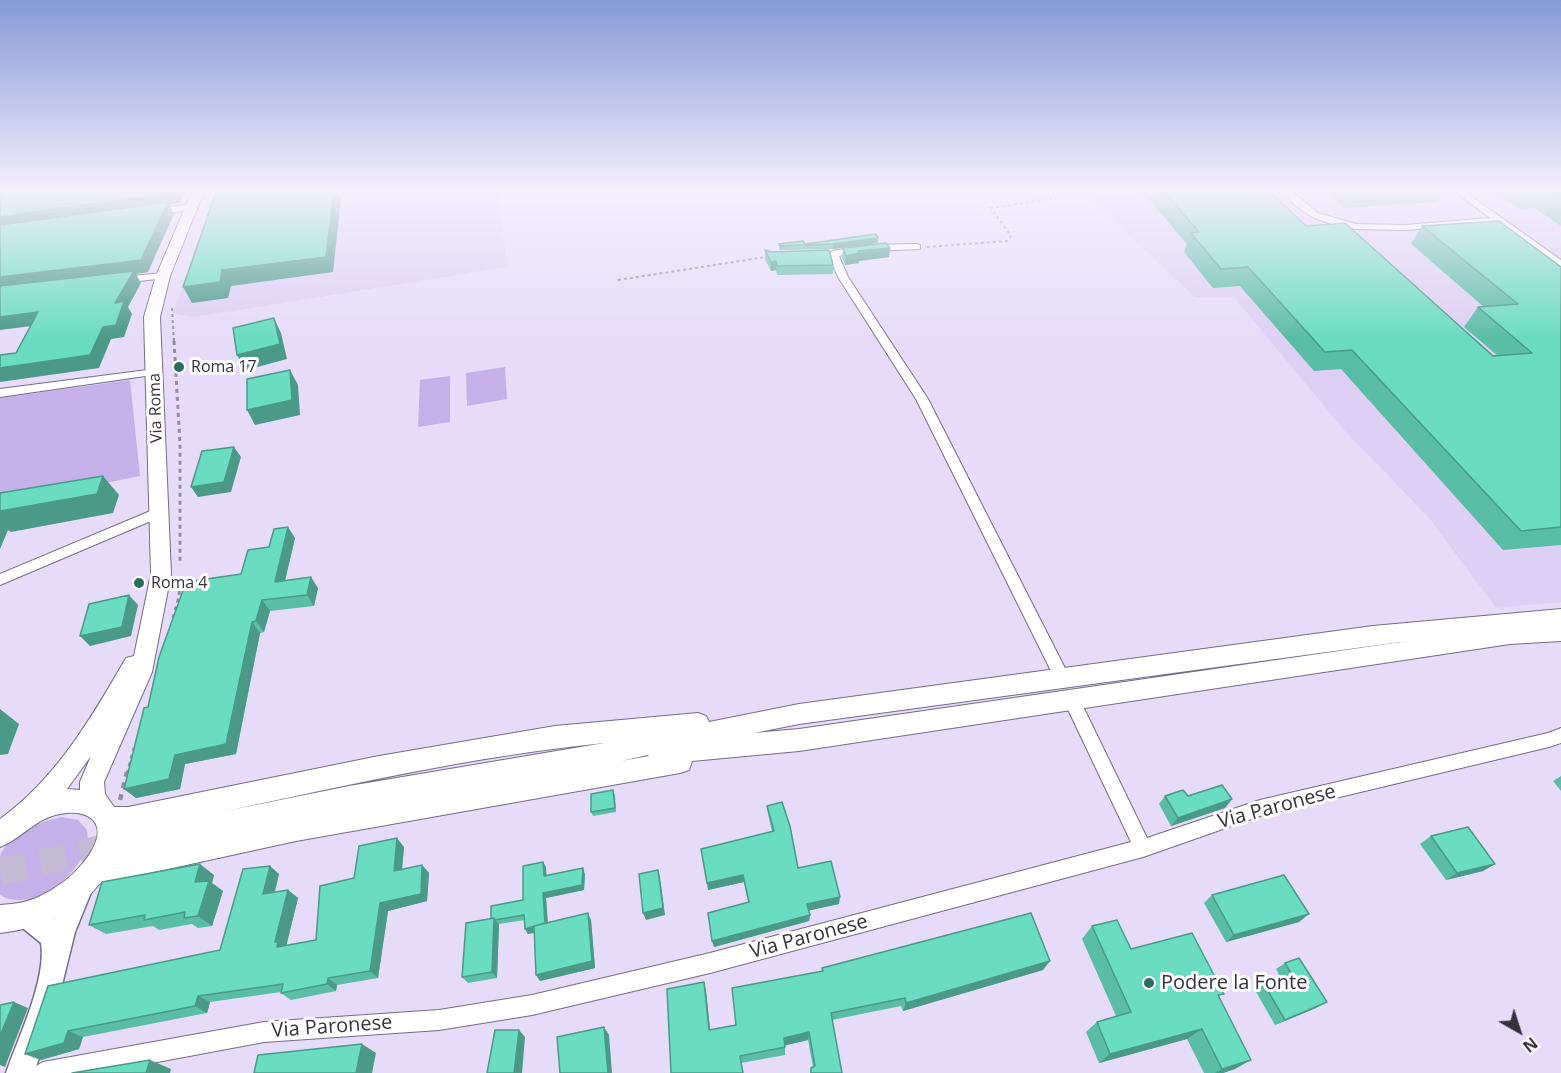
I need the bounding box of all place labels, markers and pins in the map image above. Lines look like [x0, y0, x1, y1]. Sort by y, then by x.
place label: Roma 17 [191, 357, 257, 377]
marker: Roma 17 [172, 360, 186, 374]
place label: Roma 4 [151, 573, 208, 593]
marker: Roma 4 [132, 576, 146, 590]
place label: Podere la Fonte [1161, 971, 1307, 995]
marker: Podere la Fonte [1142, 976, 1156, 990]

